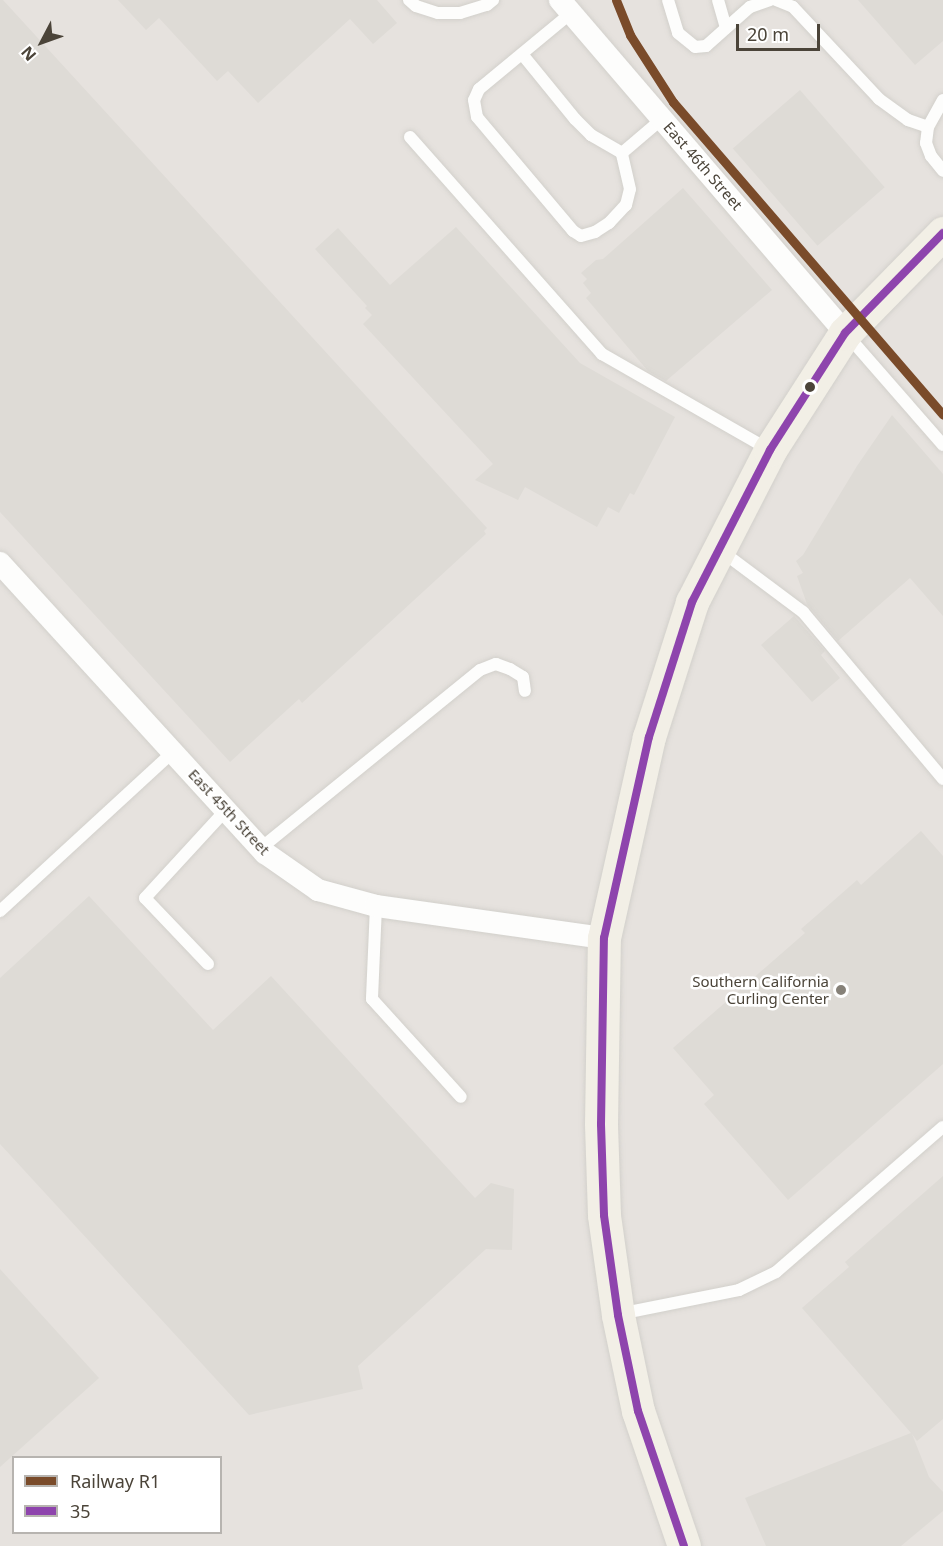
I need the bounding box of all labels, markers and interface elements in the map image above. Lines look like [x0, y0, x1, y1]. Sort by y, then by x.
north arrow [12, 12, 72, 72]
scale bar [739, 12, 823, 50]
text: 20 m [747, 22, 789, 46]
text: N [16, 42, 41, 66]
street label: East 46th Street [660, 118, 746, 214]
unlabelled marker [804, 381, 816, 393]
street label: East 45th Street [185, 765, 273, 859]
place label: Southern California Curling Center [692, 972, 829, 1007]
marker: Southern California Curling Center [834, 983, 848, 997]
legend [12, 1456, 222, 1534]
text: Railway R1 [70, 1469, 160, 1493]
text: 35 [70, 1499, 91, 1523]

